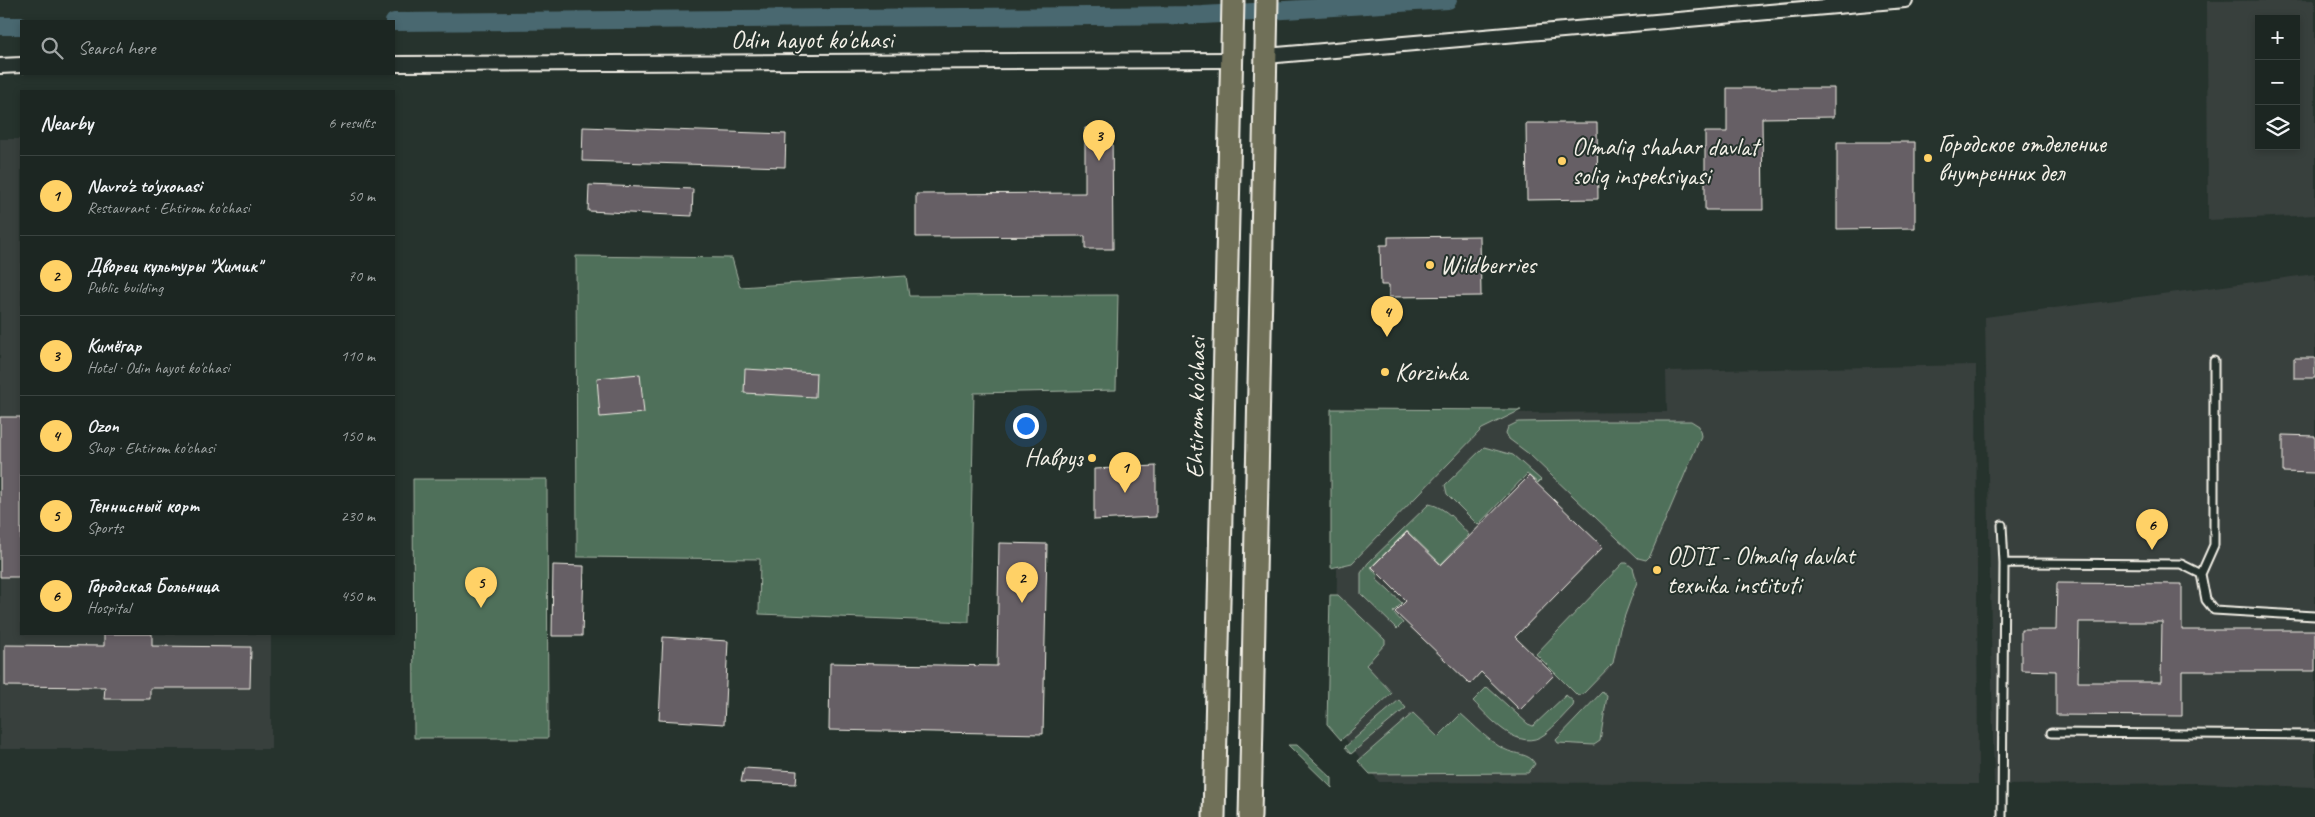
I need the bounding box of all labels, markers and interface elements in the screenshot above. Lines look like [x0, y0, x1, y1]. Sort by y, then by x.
map controls [2255, 15, 2300, 150]
button: + [2255, 15, 2300, 60]
search box [20, 20, 395, 75]
street label: Odin hayot ko'chasi [731, 24, 897, 56]
icon: search [38, 34, 66, 62]
text: Search here [78, 36, 155, 60]
button: − [2255, 60, 2300, 105]
button: layers [2255, 105, 2300, 150]
text: Nearby [40, 110, 93, 136]
text: 6 results [328, 113, 375, 133]
pin: 3 [1083, 120, 1115, 161]
place label: Городское отделение внутренних дел [1938, 128, 2108, 189]
place label: Olmaliq shahar davlat soliq inspeksiyasi [1572, 131, 1762, 192]
marker: Городское отделение внутренних дел [1922, 152, 1934, 164]
marker: Olmaliq shahar davlat soliq inspeksiyasi [1556, 155, 1568, 167]
text: Navro'z to'yxonasi [87, 174, 202, 198]
text: 1 [52, 186, 60, 206]
text: 50 m [348, 186, 375, 206]
text: Restaurant · Ehtirom ko'chasi [87, 198, 250, 218]
place label: Wildberries [1440, 249, 1538, 281]
text: Дворец культуры "Химик" [87, 254, 262, 278]
marker: Wildberries [1424, 259, 1436, 271]
text: 2 [52, 266, 60, 286]
text: 70 m [348, 266, 375, 286]
text: Public building [87, 278, 163, 298]
pin: 4 [1371, 296, 1403, 337]
text: Кимёгар [87, 334, 141, 358]
street label: Ehtirom ko'chasi [1179, 334, 1213, 479]
text: 3 [52, 346, 60, 366]
text: 110 m [341, 346, 375, 366]
place label: Korzinka [1395, 356, 1470, 388]
text: Hotel · Odin hayot ko'chasi [87, 358, 230, 378]
marker: Korzinka [1379, 366, 1391, 378]
your location [1013, 413, 1039, 439]
text: Ozon [87, 414, 119, 438]
text: 4 [52, 426, 60, 446]
text: 150 m [341, 426, 375, 446]
text: Shop · Ehtirom ko'chasi [87, 438, 215, 458]
place label: Навруз [1024, 442, 1084, 474]
marker: Навруз [1086, 452, 1098, 464]
pin: 1 [1109, 452, 1141, 493]
text: Теннисный корт [87, 494, 199, 518]
text: 5 [53, 506, 59, 526]
text: 230 m [341, 506, 375, 526]
pin: 6 [2136, 509, 2168, 550]
text: Sports [87, 518, 123, 538]
place label: ODTI - Olmaliq davlat texnika instituti [1667, 540, 1857, 601]
pin: 2 [1006, 562, 1038, 603]
marker: ODTI - Olmaliq davlat texnika instituti [1651, 564, 1663, 576]
pin: 5 [465, 567, 497, 608]
text: Городская Больница [87, 574, 218, 598]
text: 6 [52, 586, 60, 606]
text: 450 m [341, 586, 375, 606]
text: Hospital [87, 598, 131, 618]

